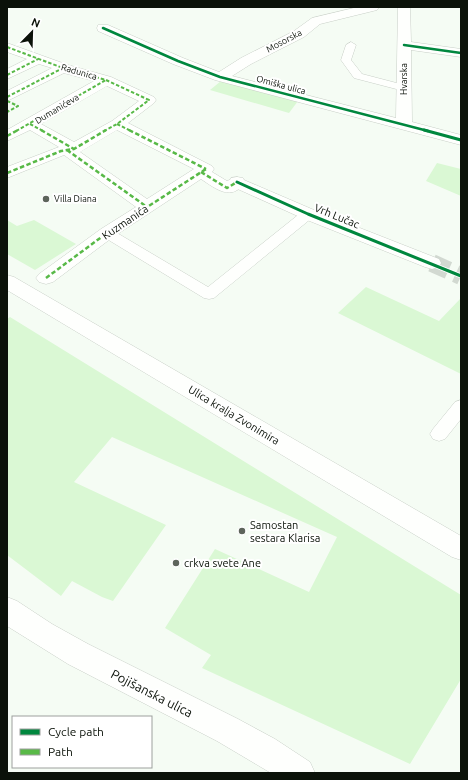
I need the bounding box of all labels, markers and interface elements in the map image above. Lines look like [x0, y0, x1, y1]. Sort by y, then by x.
north arrow [12, 12, 52, 52]
text: N [30, 16, 42, 30]
street label: Mosorska [265, 27, 303, 55]
street label: Radunica [60, 62, 98, 82]
street label: Hvarska [399, 63, 409, 95]
street label: Omiška ulica [255, 74, 307, 96]
street label: Dumanićeva [33, 92, 81, 126]
marker: Villa Diana [41, 194, 51, 204]
place label: Villa Diana [54, 194, 97, 204]
street label: Kuzmanića [100, 202, 150, 242]
street label: Vrh Lučac [313, 202, 361, 230]
street label: Ulica kralja Zvonimira [186, 383, 282, 447]
place label: Samostan sestara Klarisa [250, 519, 320, 544]
marker: Samostan sestara Klarisa [237, 526, 247, 536]
place label: crkva svete Ane [184, 557, 261, 569]
marker: crkva svete Ane [171, 558, 181, 568]
street label: Pojišanska ulica [109, 666, 195, 720]
legend [12, 716, 152, 768]
text: Cycle path [48, 725, 104, 738]
text: Path [48, 745, 73, 758]

